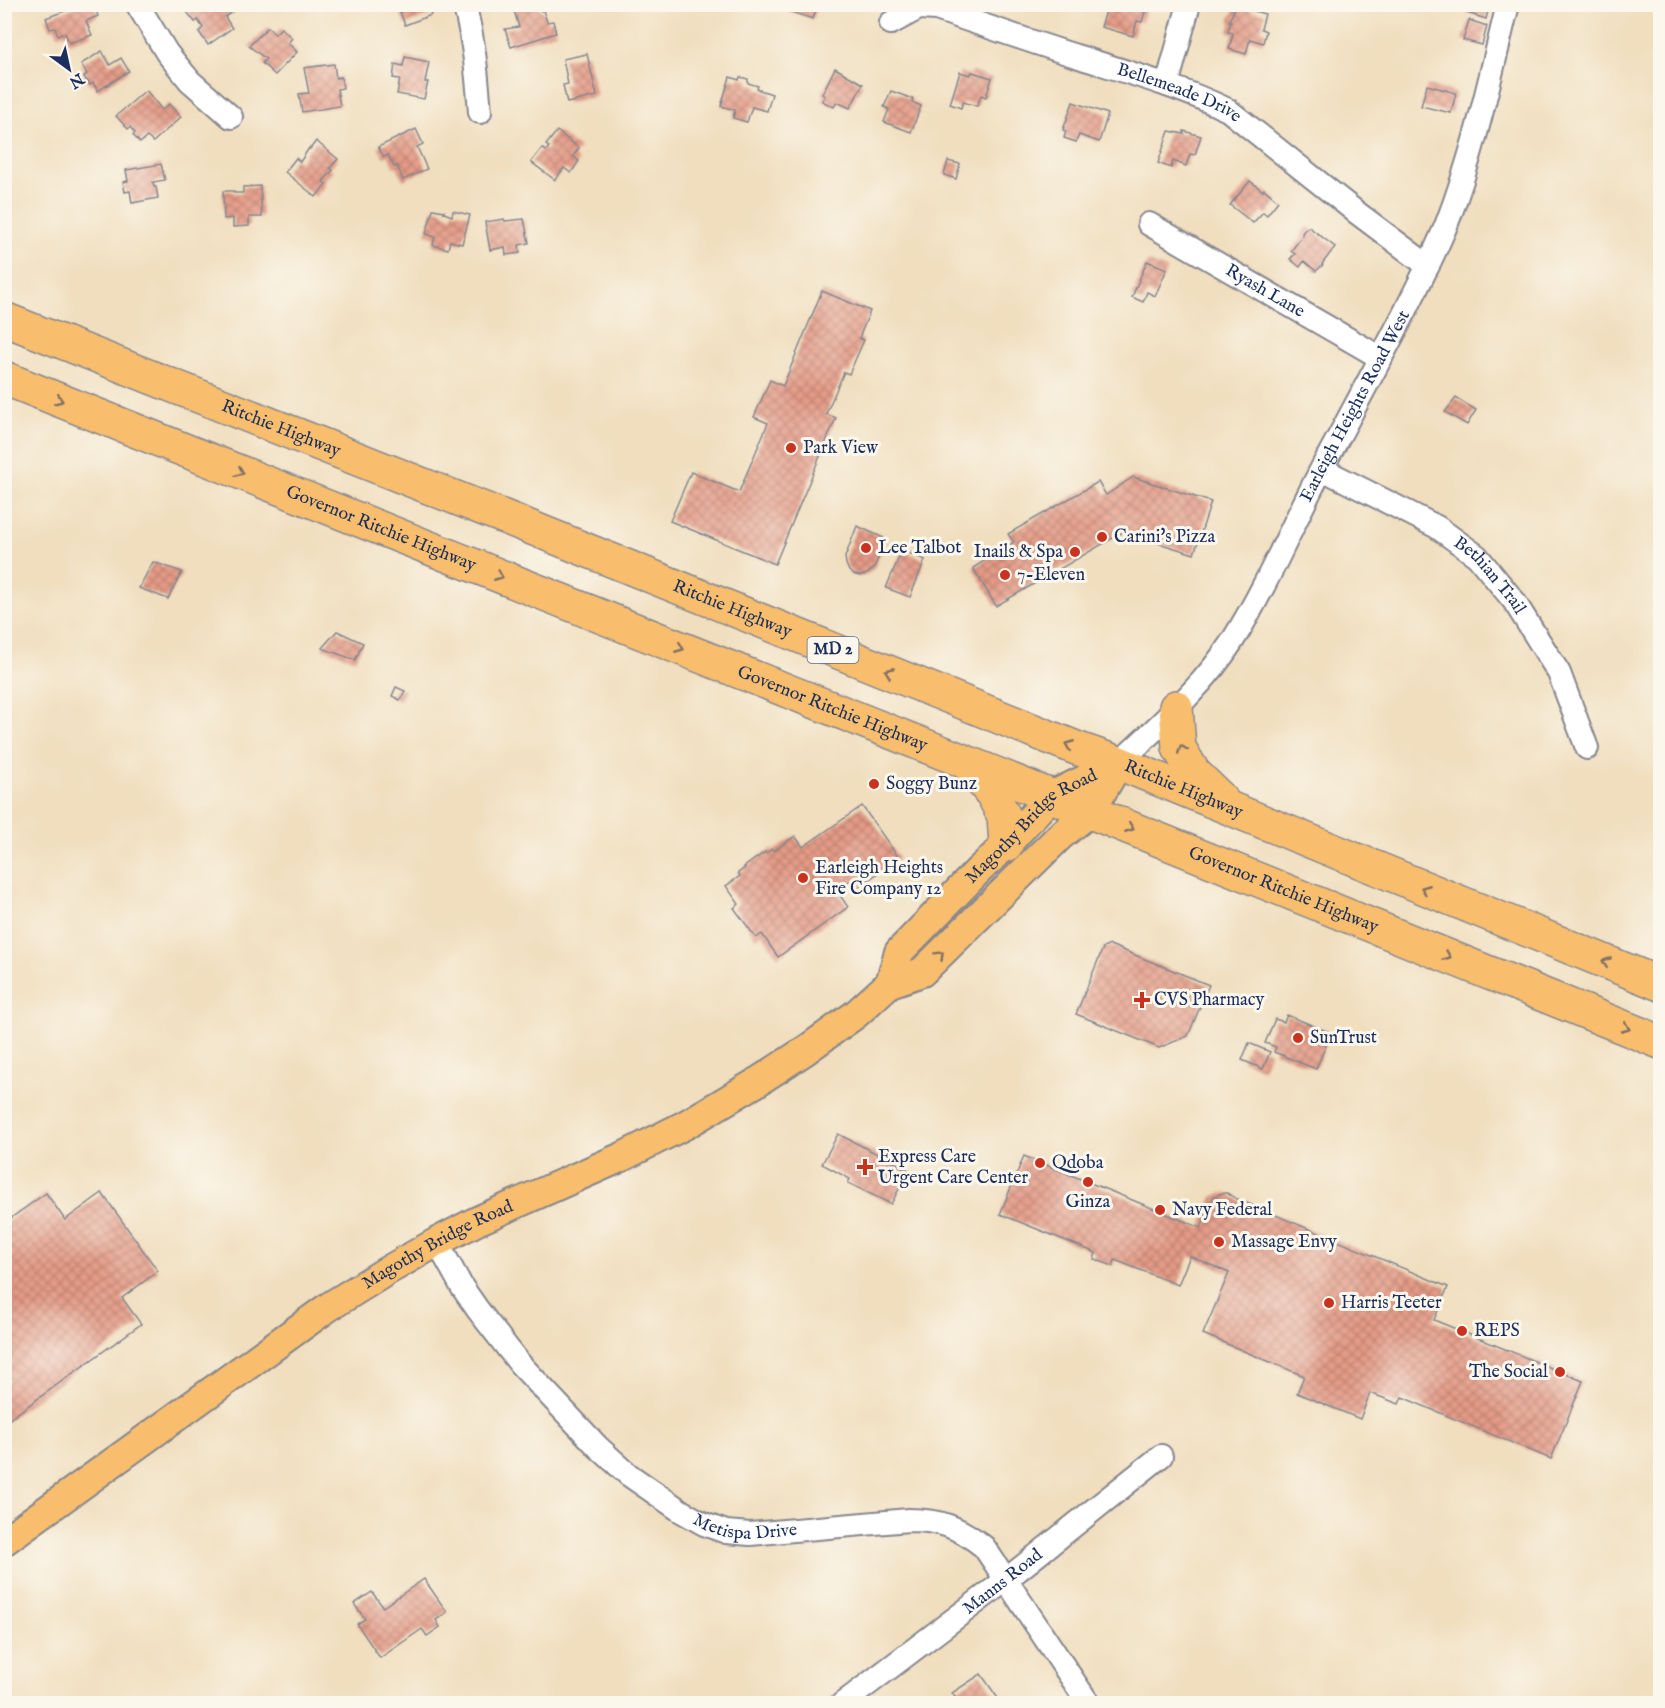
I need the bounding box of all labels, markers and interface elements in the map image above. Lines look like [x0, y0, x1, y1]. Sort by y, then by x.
north arrow [39, 39, 99, 99]
street label: Bellemeade Drive [1114, 58, 1246, 128]
text: N [65, 67, 88, 92]
street label: Ryash Lane [1221, 259, 1309, 323]
street label: Earleigh Heights Road West [1295, 306, 1415, 506]
one-way arrow [53, 393, 64, 405]
street label: Ritchie Highway [218, 395, 344, 463]
place label: Park View [803, 437, 879, 460]
marker: Park View [784, 441, 798, 455]
one-way arrow [234, 465, 245, 477]
street label: Governor Ritchie Highway [283, 480, 480, 577]
place label: Carini's Pizza [1114, 526, 1215, 549]
marker: Carini's Pizza [1095, 530, 1109, 544]
street label: Bethian Trail [1449, 531, 1531, 619]
place label: Lee Talbot [878, 537, 961, 560]
marker: Lee Talbot [859, 541, 873, 555]
place label: Inails & Spa [974, 541, 1063, 564]
marker: Inails & Spa [1068, 545, 1082, 559]
place label: 7-Eleven [1017, 564, 1086, 587]
marker: 7-Eleven [998, 568, 1012, 582]
one-way arrow [493, 569, 504, 581]
street label: Ritchie Highway [669, 575, 795, 643]
road number: MD 2 [808, 637, 858, 663]
one-way arrow [674, 641, 685, 653]
street label: Governor Ritchie Highway [734, 660, 931, 757]
one-way arrow [884, 667, 895, 679]
one-way arrow [1065, 740, 1076, 752]
one-way arrow [1176, 744, 1189, 754]
street label: Ritchie Highway [1121, 755, 1247, 824]
street label: Magothy Bridge Road [960, 764, 1101, 889]
place label: Soggy Bunz [886, 773, 977, 796]
marker: Soggy Bunz [867, 777, 881, 791]
one-way arrow [1124, 821, 1135, 833]
street label: Governor Ritchie Highway [1185, 841, 1382, 939]
place label: Earleigh Heights Fire Company 12 [815, 857, 943, 901]
marker: Earleigh Heights Fire Company 12 [796, 871, 810, 885]
one-way arrow [1421, 884, 1432, 896]
one-way arrow [1441, 949, 1452, 961]
one-way arrow [932, 951, 943, 962]
one-way arrow [1602, 957, 1613, 969]
place label: CVS Pharmacy [1154, 989, 1265, 1012]
marker: CVS Pharmacy [1135, 993, 1149, 1007]
one-way arrow [1620, 1021, 1631, 1033]
place label: SunTrust [1310, 1027, 1377, 1050]
marker: SunTrust [1291, 1031, 1305, 1045]
place label: Express Care Urgent Care Center [878, 1146, 1029, 1190]
place label: Qdoba [1052, 1152, 1104, 1175]
marker: Qdoba [1033, 1156, 1047, 1170]
marker: Express Care Urgent Care Center [856, 1158, 874, 1176]
marker: Ginza [1081, 1175, 1095, 1189]
place label: Ginza [1066, 1191, 1111, 1214]
street label: Magothy Bridge Road [358, 1195, 517, 1295]
place label: Navy Federal [1172, 1199, 1272, 1222]
marker: Navy Federal [1153, 1203, 1167, 1217]
place label: Massage Envy [1231, 1231, 1337, 1254]
marker: Massage Envy [1212, 1235, 1226, 1249]
place label: Harris Teeter [1341, 1292, 1442, 1315]
marker: Harris Teeter [1322, 1296, 1336, 1310]
place label: REPS [1474, 1320, 1520, 1343]
marker: REPS [1455, 1324, 1469, 1338]
place label: The Social [1469, 1361, 1548, 1384]
marker: The Social [1553, 1365, 1567, 1379]
street label: Metispa Drive [689, 1508, 798, 1546]
street label: Manns Road [958, 1543, 1048, 1620]

